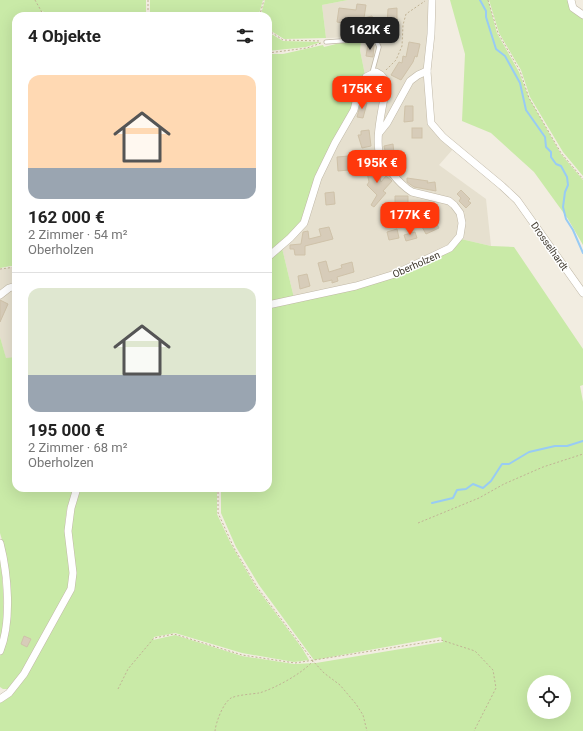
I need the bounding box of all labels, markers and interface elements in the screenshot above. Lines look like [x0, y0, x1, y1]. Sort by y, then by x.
pin: 162K € [337, 17, 403, 51]
text: 162K € [349, 22, 391, 37]
icon: filters [234, 25, 256, 47]
text: 4 Objekte [28, 26, 101, 46]
pin: 175K € [329, 76, 395, 110]
text: 175K € [341, 81, 383, 96]
icon: home [106, 101, 178, 173]
pin: 195K € [344, 150, 410, 184]
text: 195K € [356, 155, 398, 170]
pin: 177K € [377, 202, 443, 236]
text: 162 000 € [28, 207, 105, 227]
text: 177K € [389, 207, 431, 222]
street label: Drosselhardt [529, 220, 570, 273]
text: 2 Zimmer · 54 m² [28, 227, 127, 242]
text: Oberholzen [28, 242, 94, 257]
street label: Oberholzen [391, 249, 442, 280]
icon: home [106, 314, 178, 386]
text: 195 000 € [28, 420, 105, 440]
text: 2 Zimmer · 68 m² [28, 440, 127, 455]
text: Oberholzen [28, 455, 94, 470]
map controls [527, 675, 571, 719]
button: locate [527, 675, 571, 719]

